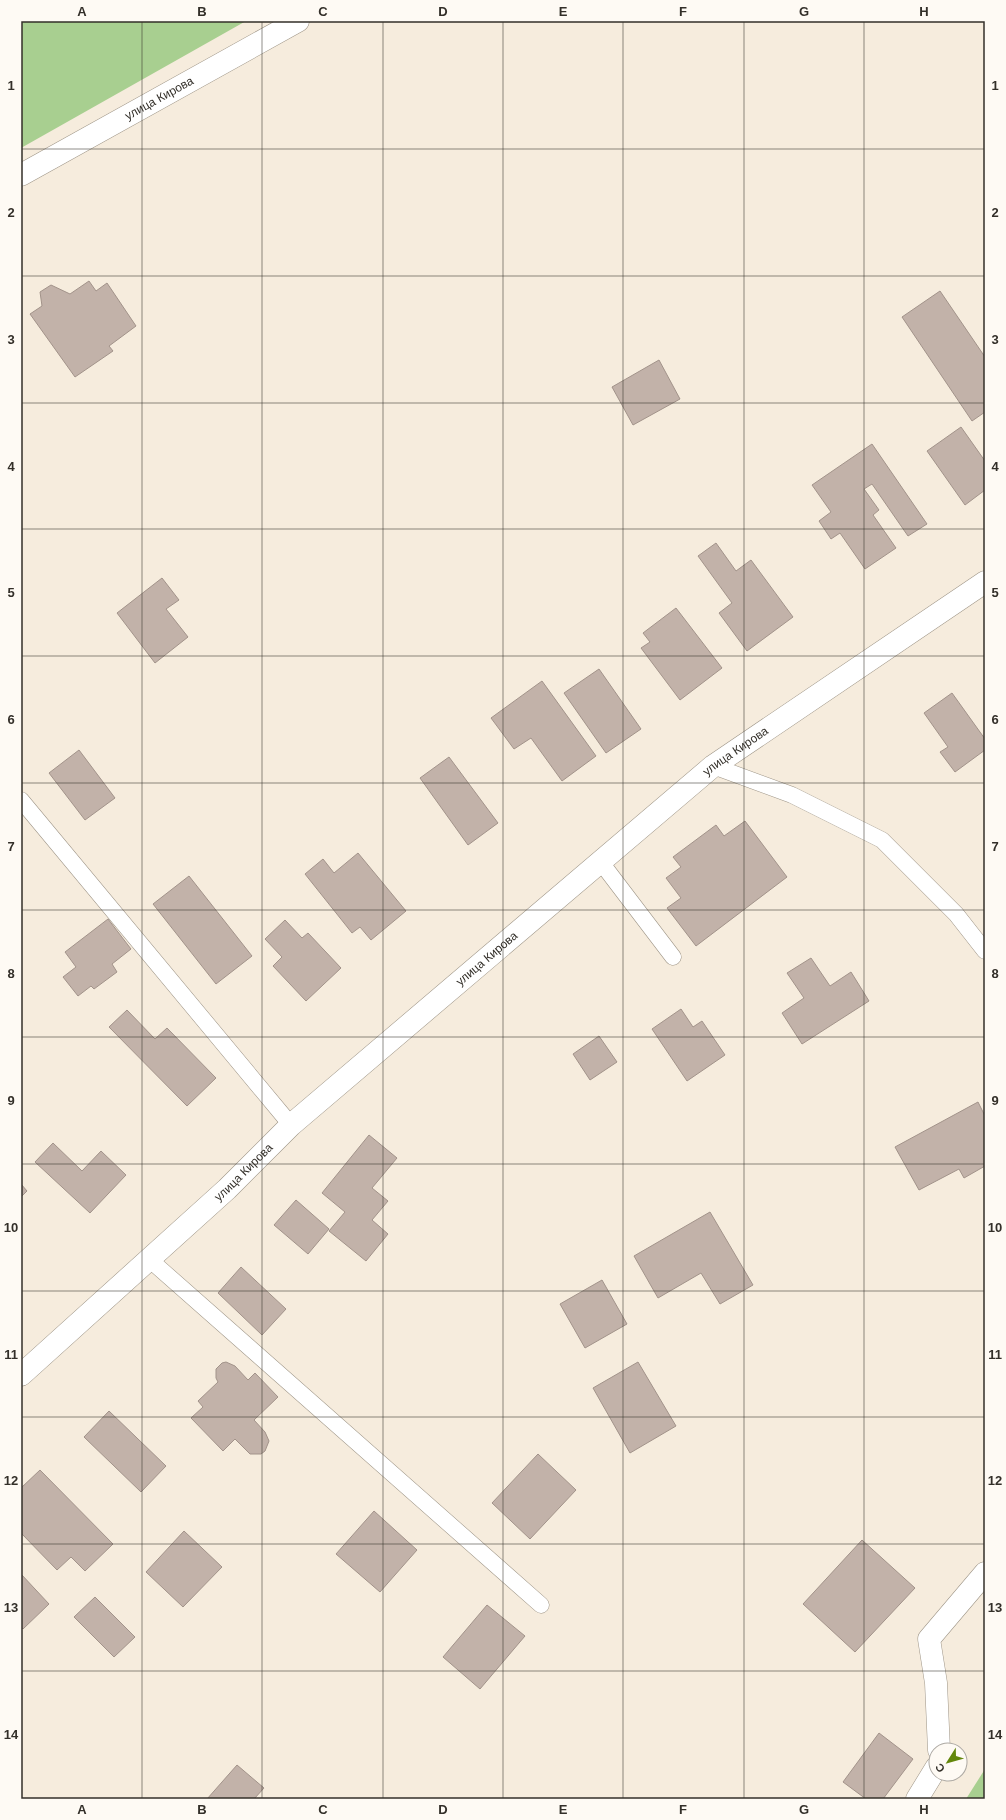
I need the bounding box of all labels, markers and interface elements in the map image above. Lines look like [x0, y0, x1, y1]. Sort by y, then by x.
text: A [77, 4, 87, 19]
text: B [197, 4, 207, 19]
text: C [318, 4, 328, 19]
text: D [438, 4, 448, 19]
text: E [559, 4, 568, 19]
text: F [679, 4, 687, 19]
text: G [799, 4, 809, 19]
text: H [919, 4, 929, 19]
street label: улица Кирова [122, 73, 196, 123]
text: 1 [7, 78, 15, 93]
text: 1 [991, 78, 999, 93]
text: 2 [7, 205, 15, 220]
text: 2 [991, 205, 999, 220]
text: 3 [7, 332, 15, 347]
text: 3 [991, 332, 999, 347]
text: 4 [7, 459, 15, 474]
text: 4 [991, 459, 999, 474]
text: 5 [7, 585, 15, 600]
text: 5 [991, 585, 999, 600]
text: 6 [7, 712, 15, 727]
text: 6 [991, 712, 999, 727]
street label: улица Кирова [700, 724, 771, 779]
text: 7 [7, 839, 15, 854]
text: 7 [991, 839, 999, 854]
street label: улица Кирова [453, 928, 521, 989]
text: 8 [7, 966, 15, 981]
text: 8 [991, 966, 999, 981]
text: 9 [7, 1093, 15, 1108]
text: 9 [991, 1093, 999, 1108]
street label: улица Кирова [211, 1140, 276, 1204]
text: 10 [4, 1220, 18, 1235]
text: 10 [988, 1220, 1002, 1235]
text: 11 [4, 1347, 18, 1362]
text: 11 [988, 1347, 1002, 1362]
text: 12 [4, 1473, 18, 1488]
text: 12 [988, 1473, 1002, 1488]
text: 13 [4, 1600, 18, 1615]
text: 13 [988, 1600, 1002, 1615]
text: 14 [4, 1727, 19, 1742]
text: 14 [988, 1727, 1003, 1742]
north arrow [928, 1742, 968, 1782]
text: С [933, 1761, 947, 1775]
text: A [77, 1802, 87, 1817]
text: B [197, 1802, 207, 1817]
text: C [318, 1802, 328, 1817]
text: D [438, 1802, 448, 1817]
text: E [559, 1802, 568, 1817]
text: F [679, 1802, 687, 1817]
text: G [799, 1802, 809, 1817]
text: H [919, 1802, 929, 1817]

